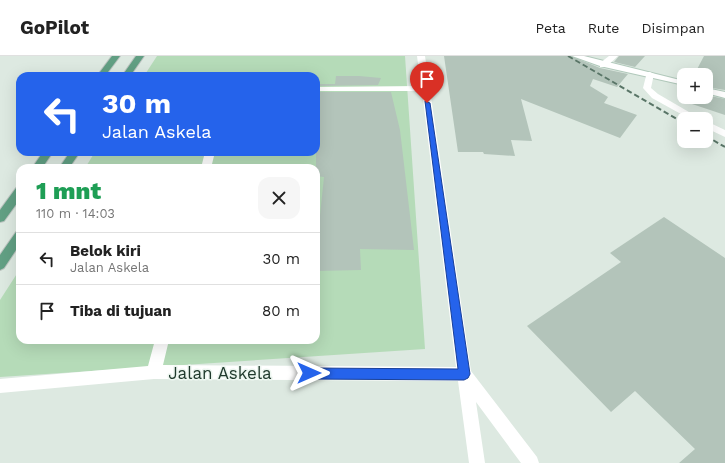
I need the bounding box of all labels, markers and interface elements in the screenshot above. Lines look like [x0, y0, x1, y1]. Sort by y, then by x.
text: GoPilot [20, 16, 89, 39]
text: Peta [536, 20, 566, 36]
text: Rute [588, 20, 619, 36]
text: Disimpan [641, 20, 705, 36]
pin [410, 62, 444, 103]
icon: arrive [416, 68, 438, 90]
map controls [677, 68, 713, 148]
button: + [677, 68, 713, 104]
text: 30 m [102, 87, 171, 120]
icon: left [36, 88, 88, 140]
button: − [677, 112, 713, 148]
text: Jalan Askela [102, 121, 212, 142]
text: 1 mnt [36, 177, 101, 205]
button: close [258, 177, 300, 219]
text: 110 m · 14:03 [36, 206, 115, 221]
text: Belok kiri [70, 242, 141, 260]
icon: left [36, 248, 58, 270]
text: 30 m [263, 250, 300, 268]
text: Jalan Askela [70, 260, 149, 275]
icon: arrive [36, 300, 58, 322]
text: Tiba di tujuan [70, 302, 172, 320]
text: 80 m [262, 302, 300, 320]
position arrow [288, 352, 330, 394]
street label: Jalan Askela [168, 363, 272, 383]

